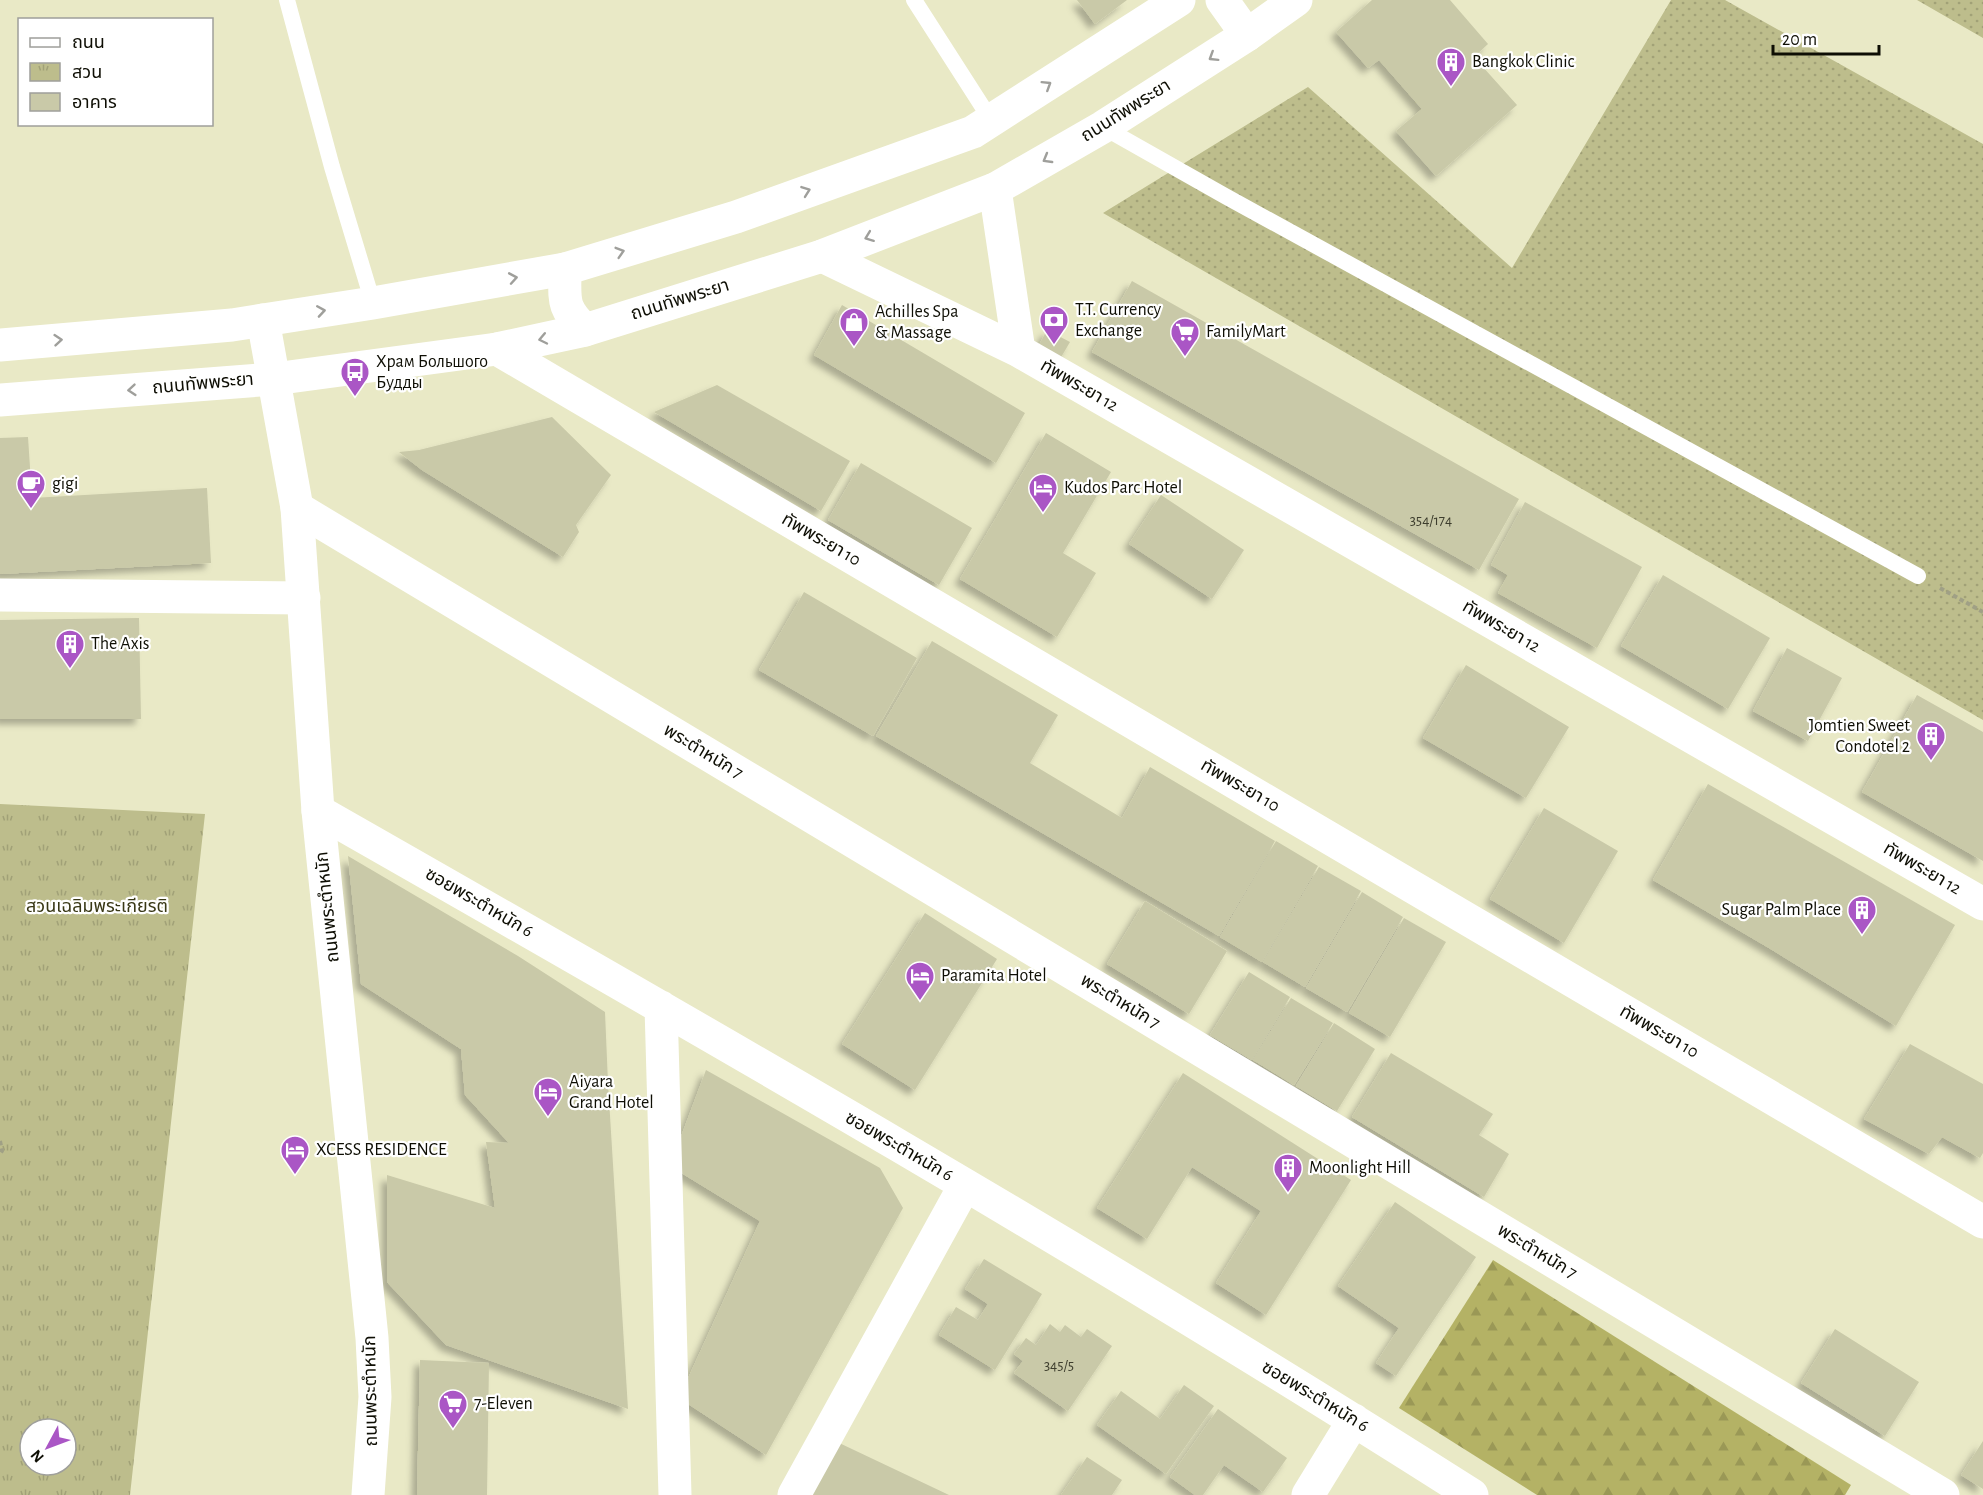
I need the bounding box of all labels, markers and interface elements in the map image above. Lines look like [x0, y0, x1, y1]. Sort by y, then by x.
legend [18, 18, 213, 126]
scale bar [1773, 18, 1880, 56]
text: 20 m [1782, 31, 1817, 49]
text: ถนน [72, 34, 105, 52]
building icon: Bangkok Clinic [1435, 46, 1467, 88]
one-way arrow [1209, 49, 1219, 61]
place label: Bangkok Clinic [1472, 53, 1575, 71]
text: สวน [72, 64, 102, 82]
street label: ถนนทัพพระยา [1078, 76, 1174, 146]
one-way arrow [1040, 81, 1051, 92]
text: อาคาร [72, 94, 117, 112]
one-way arrow [1043, 151, 1053, 163]
one-way arrow [800, 186, 811, 199]
one-way arrow [865, 230, 875, 243]
one-way arrow [614, 247, 625, 259]
one-way arrow [508, 273, 517, 285]
street label: ถนนทัพพระยา [628, 276, 731, 323]
place label: T.T. Currency Exchange [1075, 301, 1162, 340]
place label: Achilles Spa & Massage [875, 303, 959, 342]
bank icon: T.T. Currency Exchange [1038, 304, 1070, 346]
one-way arrow [316, 306, 325, 318]
shop icon: Achilles Spa & Massage [838, 306, 870, 348]
supermarket icon: FamilyMart [1169, 316, 1201, 358]
place label: FamilyMart [1206, 323, 1286, 341]
one-way arrow [538, 332, 548, 345]
one-way arrow [54, 334, 63, 347]
place label: Храм Большого Будды [376, 353, 488, 392]
bus stop icon: Храм Большого Будды [339, 356, 371, 398]
street label: ทัพพระยา 12 [1037, 356, 1121, 415]
street label: ถนนทัพพระยา [151, 370, 254, 397]
one-way arrow [128, 383, 137, 396]
cafe icon: gigi [15, 468, 47, 510]
hotel icon: Kudos Parc Hotel [1027, 472, 1059, 514]
place label: gigi [52, 475, 78, 493]
place label: Kudos Parc Hotel [1064, 479, 1182, 497]
street label: ทัพพระยา 10 [779, 509, 864, 570]
house number: 354/174 [1410, 513, 1452, 528]
street label: ทัพพระยา 12 [1459, 597, 1543, 656]
building icon: The Axis [54, 628, 86, 670]
place label: The Axis [91, 635, 150, 653]
place label: Jomtien Sweet Condotel 2 [1809, 717, 1910, 756]
building icon: Jomtien Sweet Condotel 2 [1915, 720, 1947, 762]
street label: พระตำหนัก 7 [660, 721, 746, 783]
street label: ทัพพระยา 10 [1198, 755, 1283, 816]
street label: ทัพพระยา 12 [1880, 839, 1964, 898]
street label: ถนนพระตำหนัก [312, 851, 343, 963]
street label: ซอยพระตำหนัก 6 [422, 864, 536, 941]
building icon: Sugar Palm Place [1846, 894, 1878, 936]
park label: สวนเฉลิมพระเกียรติ [26, 897, 168, 916]
place label: Sugar Palm Place [1722, 901, 1841, 919]
hotel icon: Paramita Hotel [904, 960, 936, 1002]
place label: Paramita Hotel [941, 967, 1047, 985]
street label: พระตำหนัก 7 [1077, 971, 1163, 1033]
street label: ทัพพระยา 10 [1617, 1001, 1702, 1062]
place label: Aiyara Grand Hotel [569, 1073, 654, 1112]
hotel icon: Aiyara Grand Hotel [532, 1076, 564, 1118]
street label: ซอยพระตำหนัก 6 [842, 1108, 956, 1185]
hotel icon: XCESS RESIDENCE [279, 1134, 311, 1176]
place label: XCESS RESIDENCE [316, 1141, 447, 1159]
building icon: Moonlight Hill [1272, 1152, 1304, 1194]
place label: Moonlight Hill [1309, 1159, 1411, 1177]
street label: พระตำหนัก 7 [1494, 1221, 1580, 1283]
street label: ถนนพระตำหนัก [360, 1335, 381, 1447]
street label: ซอยพระตำหนัก 6 [1259, 1357, 1372, 1436]
house number: 345/5 [1044, 1358, 1074, 1373]
supermarket icon: 7-Eleven [437, 1388, 469, 1430]
place label: 7-Eleven [474, 1395, 533, 1413]
north arrow [18, 1417, 78, 1477]
text: N [28, 1447, 47, 1466]

